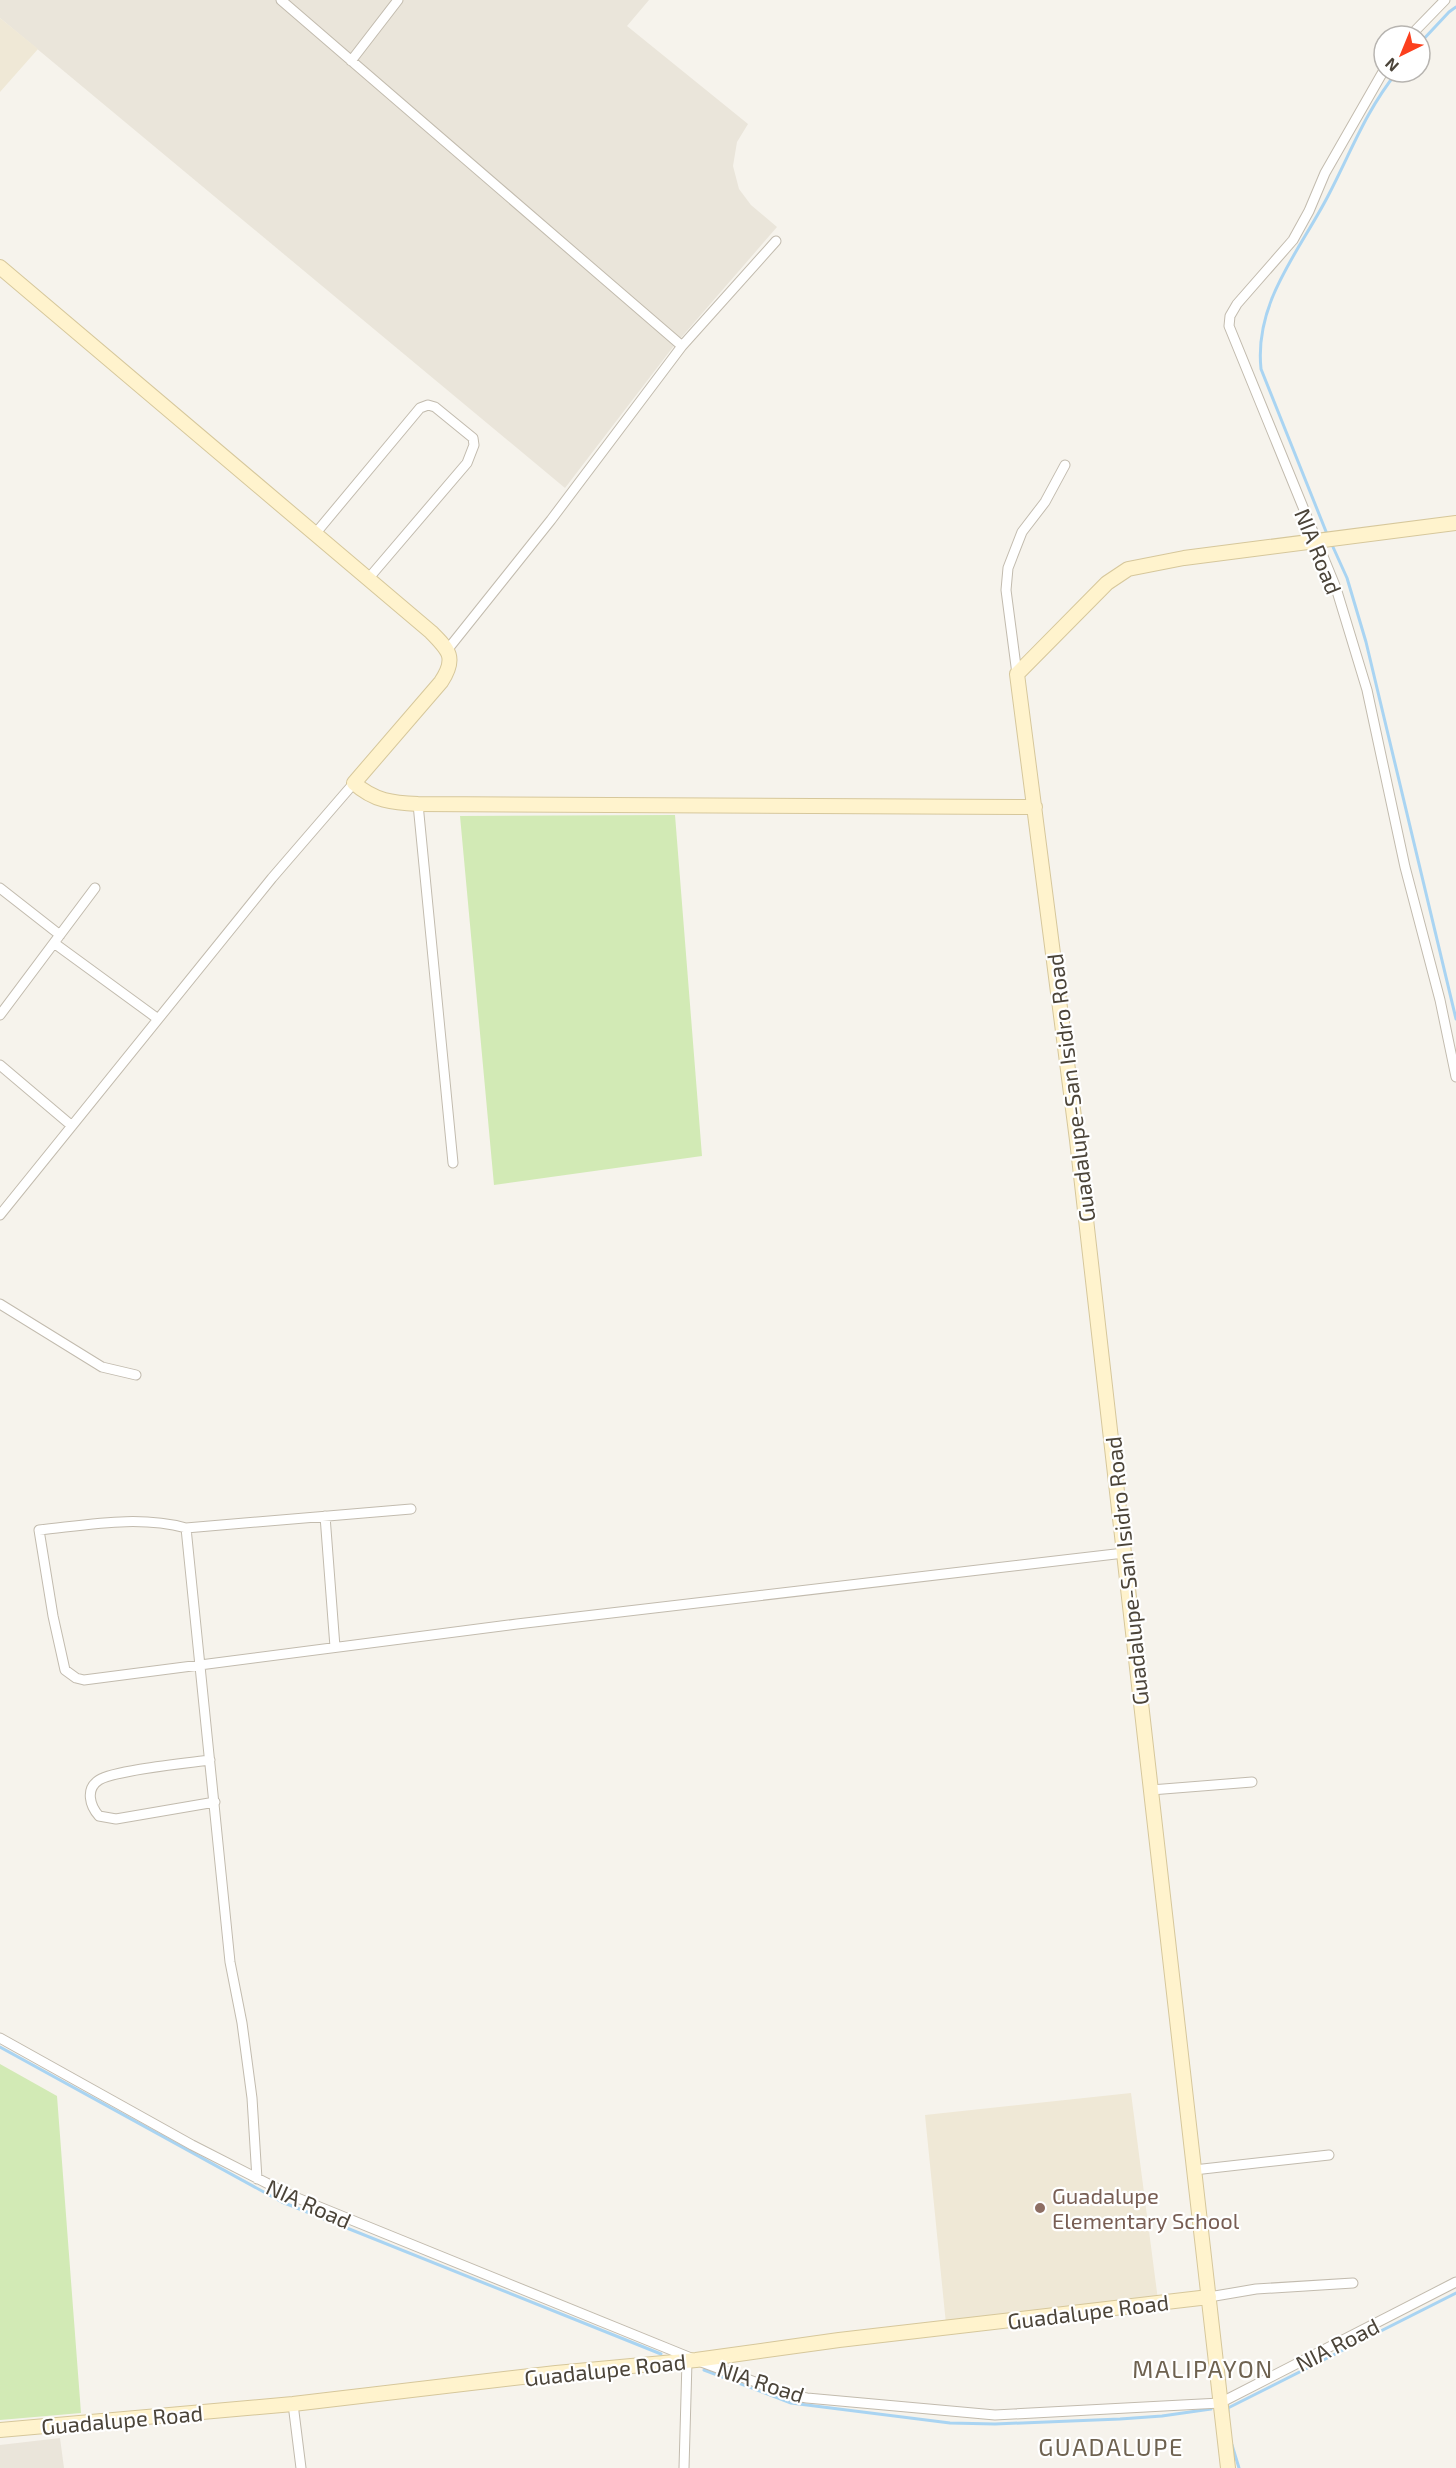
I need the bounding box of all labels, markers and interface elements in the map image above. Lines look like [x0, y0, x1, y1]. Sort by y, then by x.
north arrow [1372, 24, 1432, 84]
text: N [1381, 54, 1402, 76]
street label: NIA Road [1290, 504, 1348, 598]
street label: Guadalupe-San Isidro Road [1041, 952, 1099, 1224]
street label: Guadalupe-San Isidro Road [1099, 1435, 1153, 1707]
street label: NIA Road [263, 2173, 355, 2233]
place label: Guadalupe Elementary School [1052, 2182, 1240, 2233]
marker: Guadalupe Elementary School [1033, 2201, 1047, 2215]
street label: Guadalupe Road [1006, 2288, 1170, 2334]
street label: NIA Road [1291, 2312, 1383, 2376]
street label: Guadalupe Road [523, 2348, 687, 2390]
district label: MALIPAYON [1132, 2354, 1274, 2383]
street label: NIA Road [714, 2355, 808, 2407]
street label: Guadalupe Road [40, 2399, 204, 2439]
district label: GUADALUPE [1038, 2432, 1184, 2461]

